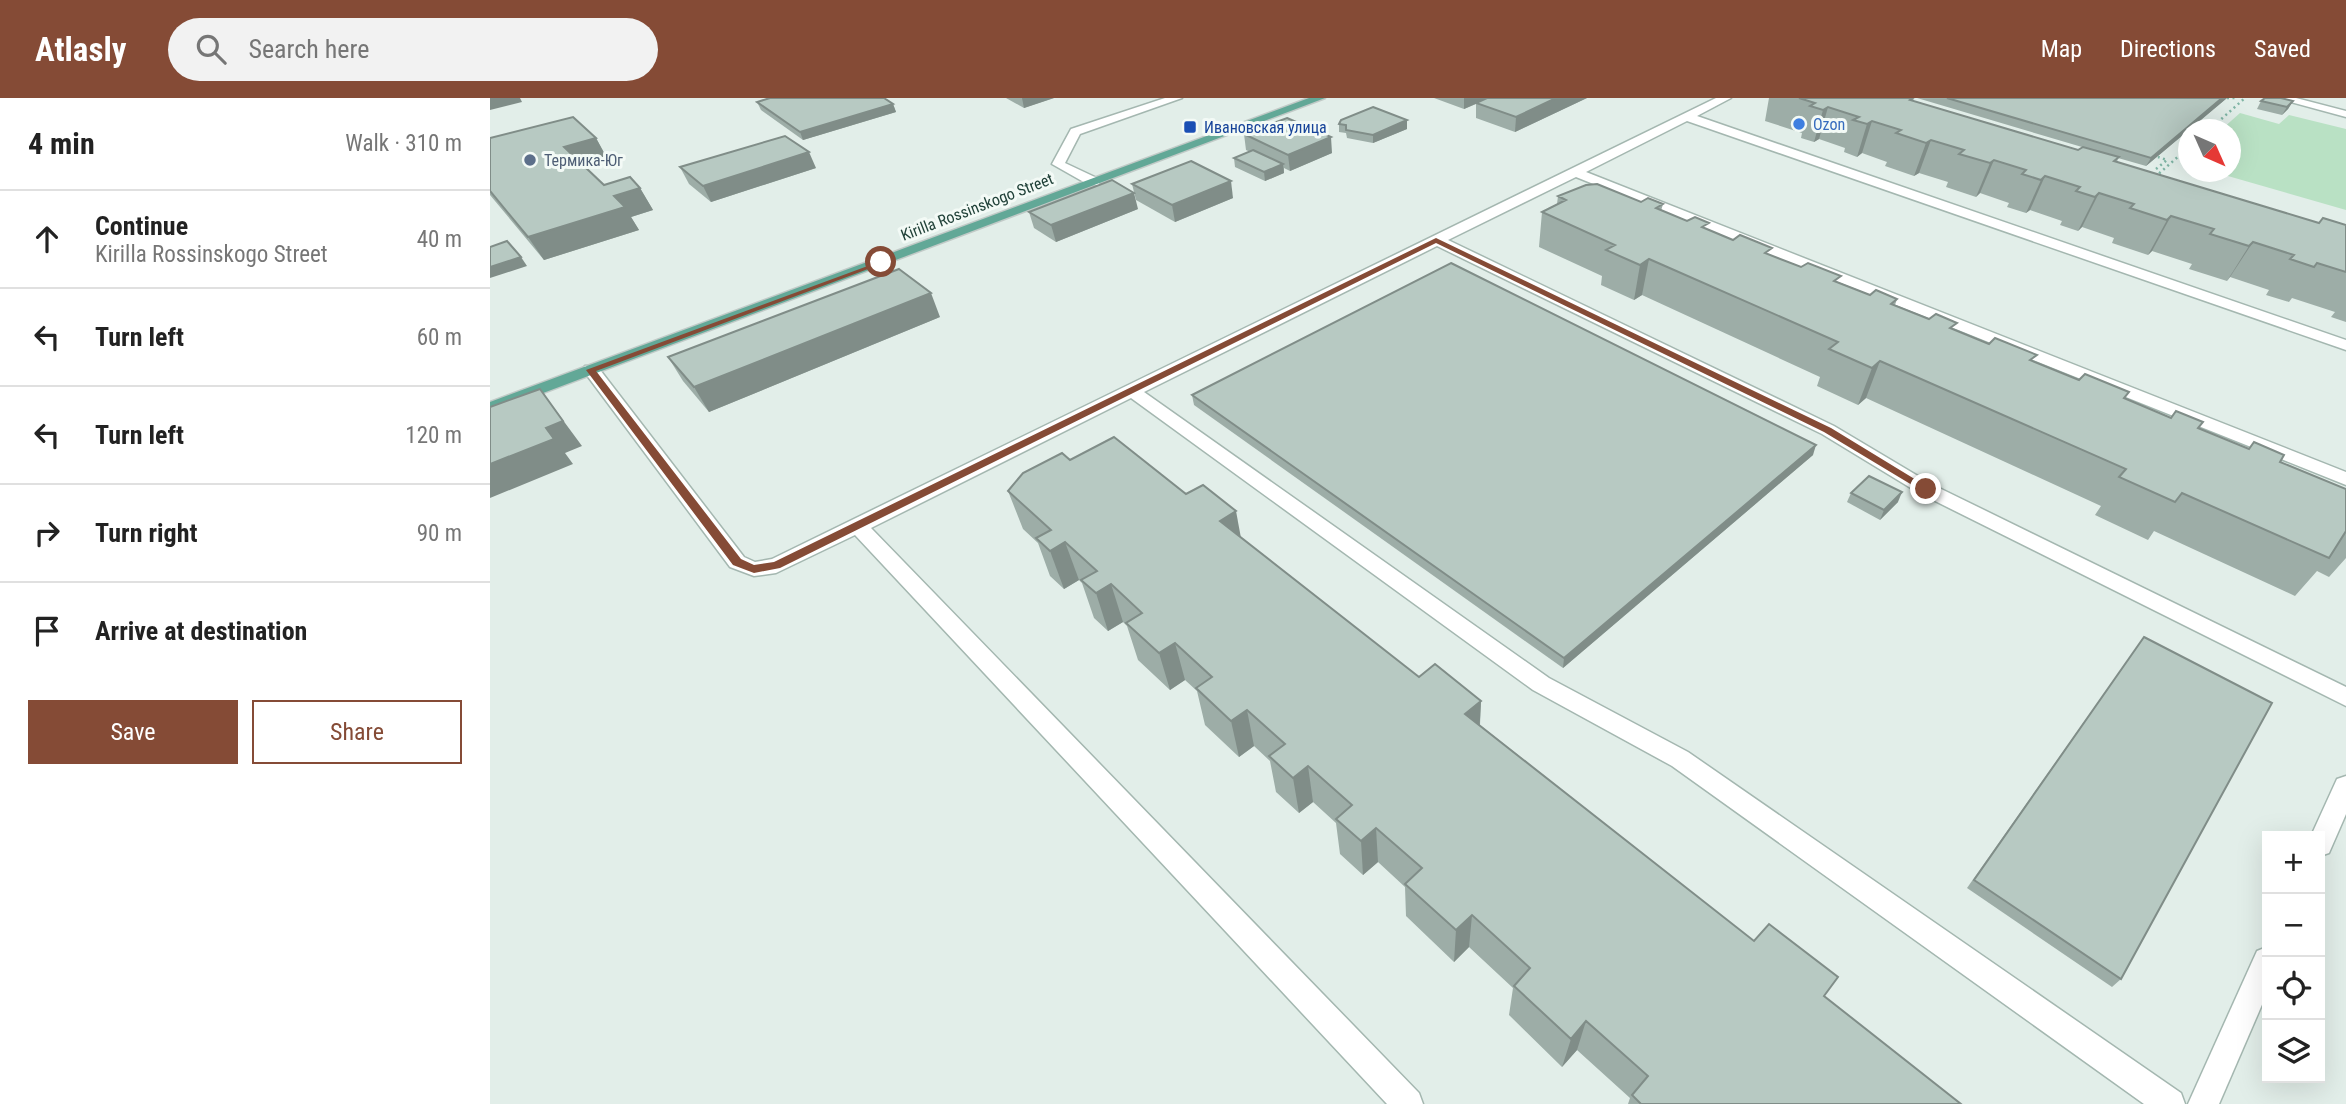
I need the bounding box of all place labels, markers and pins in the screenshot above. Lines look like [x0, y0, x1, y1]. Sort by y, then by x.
place label: Ozon [1813, 115, 1845, 134]
marker: Ozon [1791, 116, 1807, 132]
place label: Ивановская улица [1204, 118, 1327, 137]
marker: Ивановская улица [1182, 119, 1198, 135]
place label: Термика-Юг [544, 151, 623, 170]
marker: Термика-Юг [522, 152, 538, 168]

